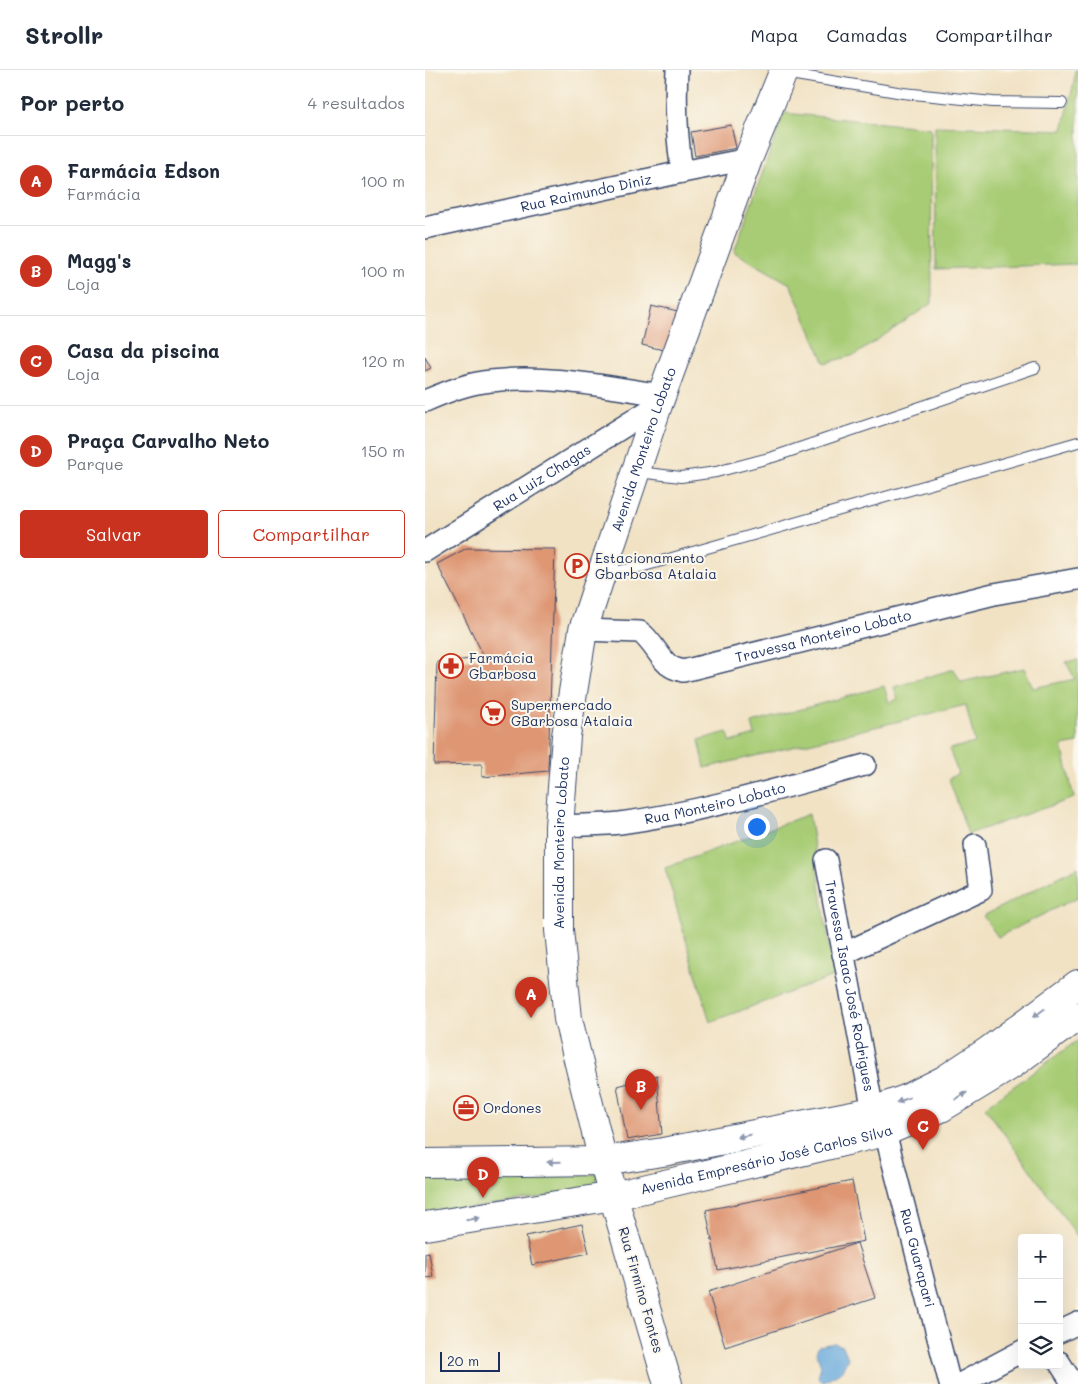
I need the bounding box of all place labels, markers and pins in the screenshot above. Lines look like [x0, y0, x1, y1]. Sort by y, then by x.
place label: Estacionamento Gbarbosa Atalaia [595, 548, 717, 583]
parking icon: Estacionamento Gbarbosa Atalaia [564, 553, 590, 579]
place label: Farmácia Gbarbosa [469, 648, 537, 683]
pharmacy icon: Farmácia Gbarbosa [438, 653, 464, 679]
place label: Supermercado GBarbosa Atalaia [511, 695, 633, 730]
supermarket icon: Supermercado GBarbosa Atalaia [480, 700, 506, 726]
pin: A [515, 977, 547, 1018]
pin: B [625, 1069, 657, 1110]
office icon: Ordones [453, 1095, 479, 1121]
place label: Ordones [483, 1098, 542, 1117]
pin: C [907, 1109, 939, 1150]
pin: D [467, 1157, 499, 1198]

